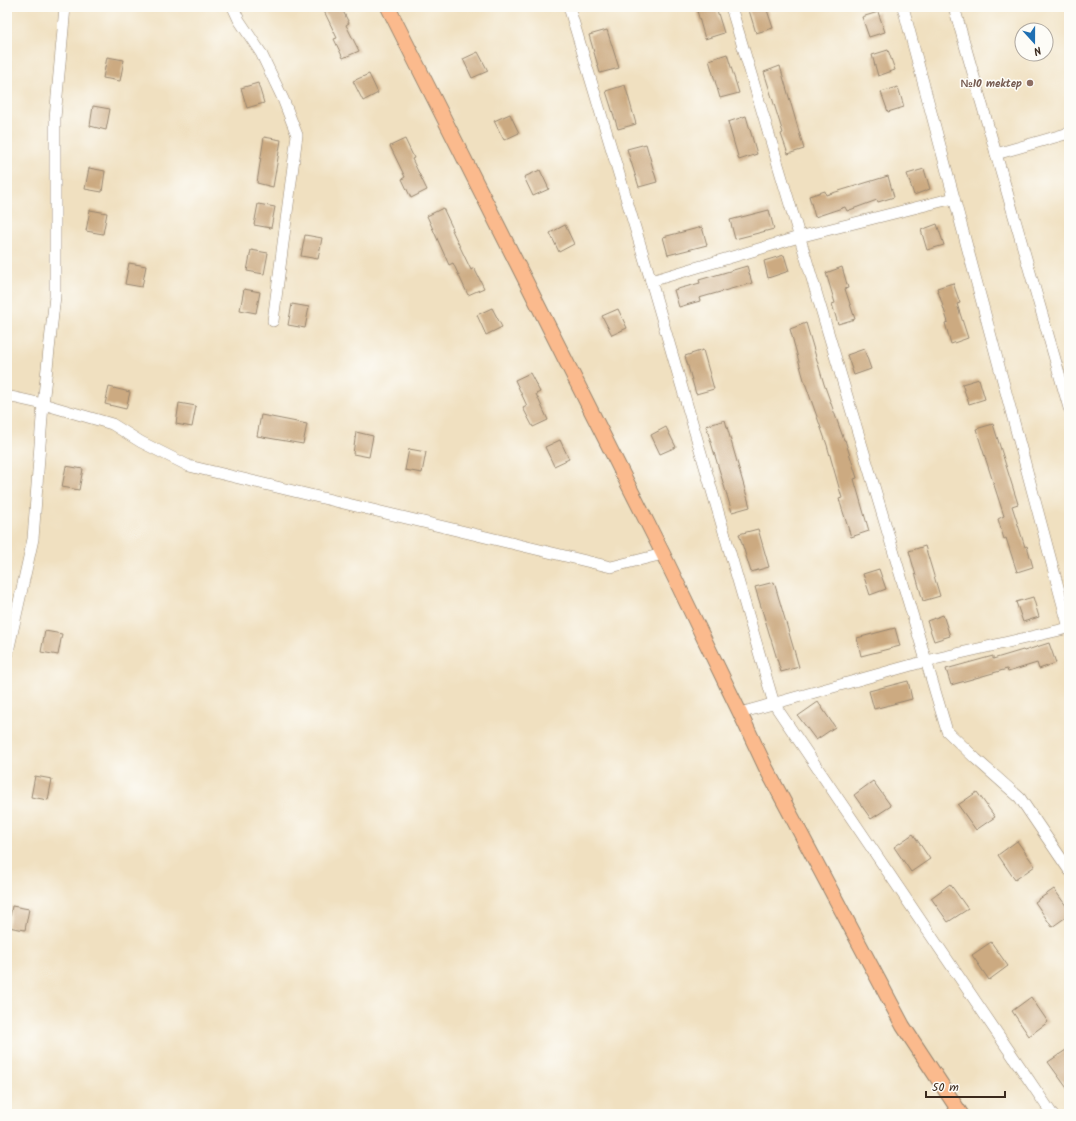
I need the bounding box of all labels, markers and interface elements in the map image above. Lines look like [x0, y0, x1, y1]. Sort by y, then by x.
north arrow [1014, 22, 1054, 62]
text: N [1031, 41, 1044, 60]
place label: №10 mektep [960, 75, 1022, 93]
marker: №10 mektep [1025, 78, 1035, 88]
scale bar [926, 1073, 1005, 1099]
text: 50 m [932, 1078, 959, 1097]

